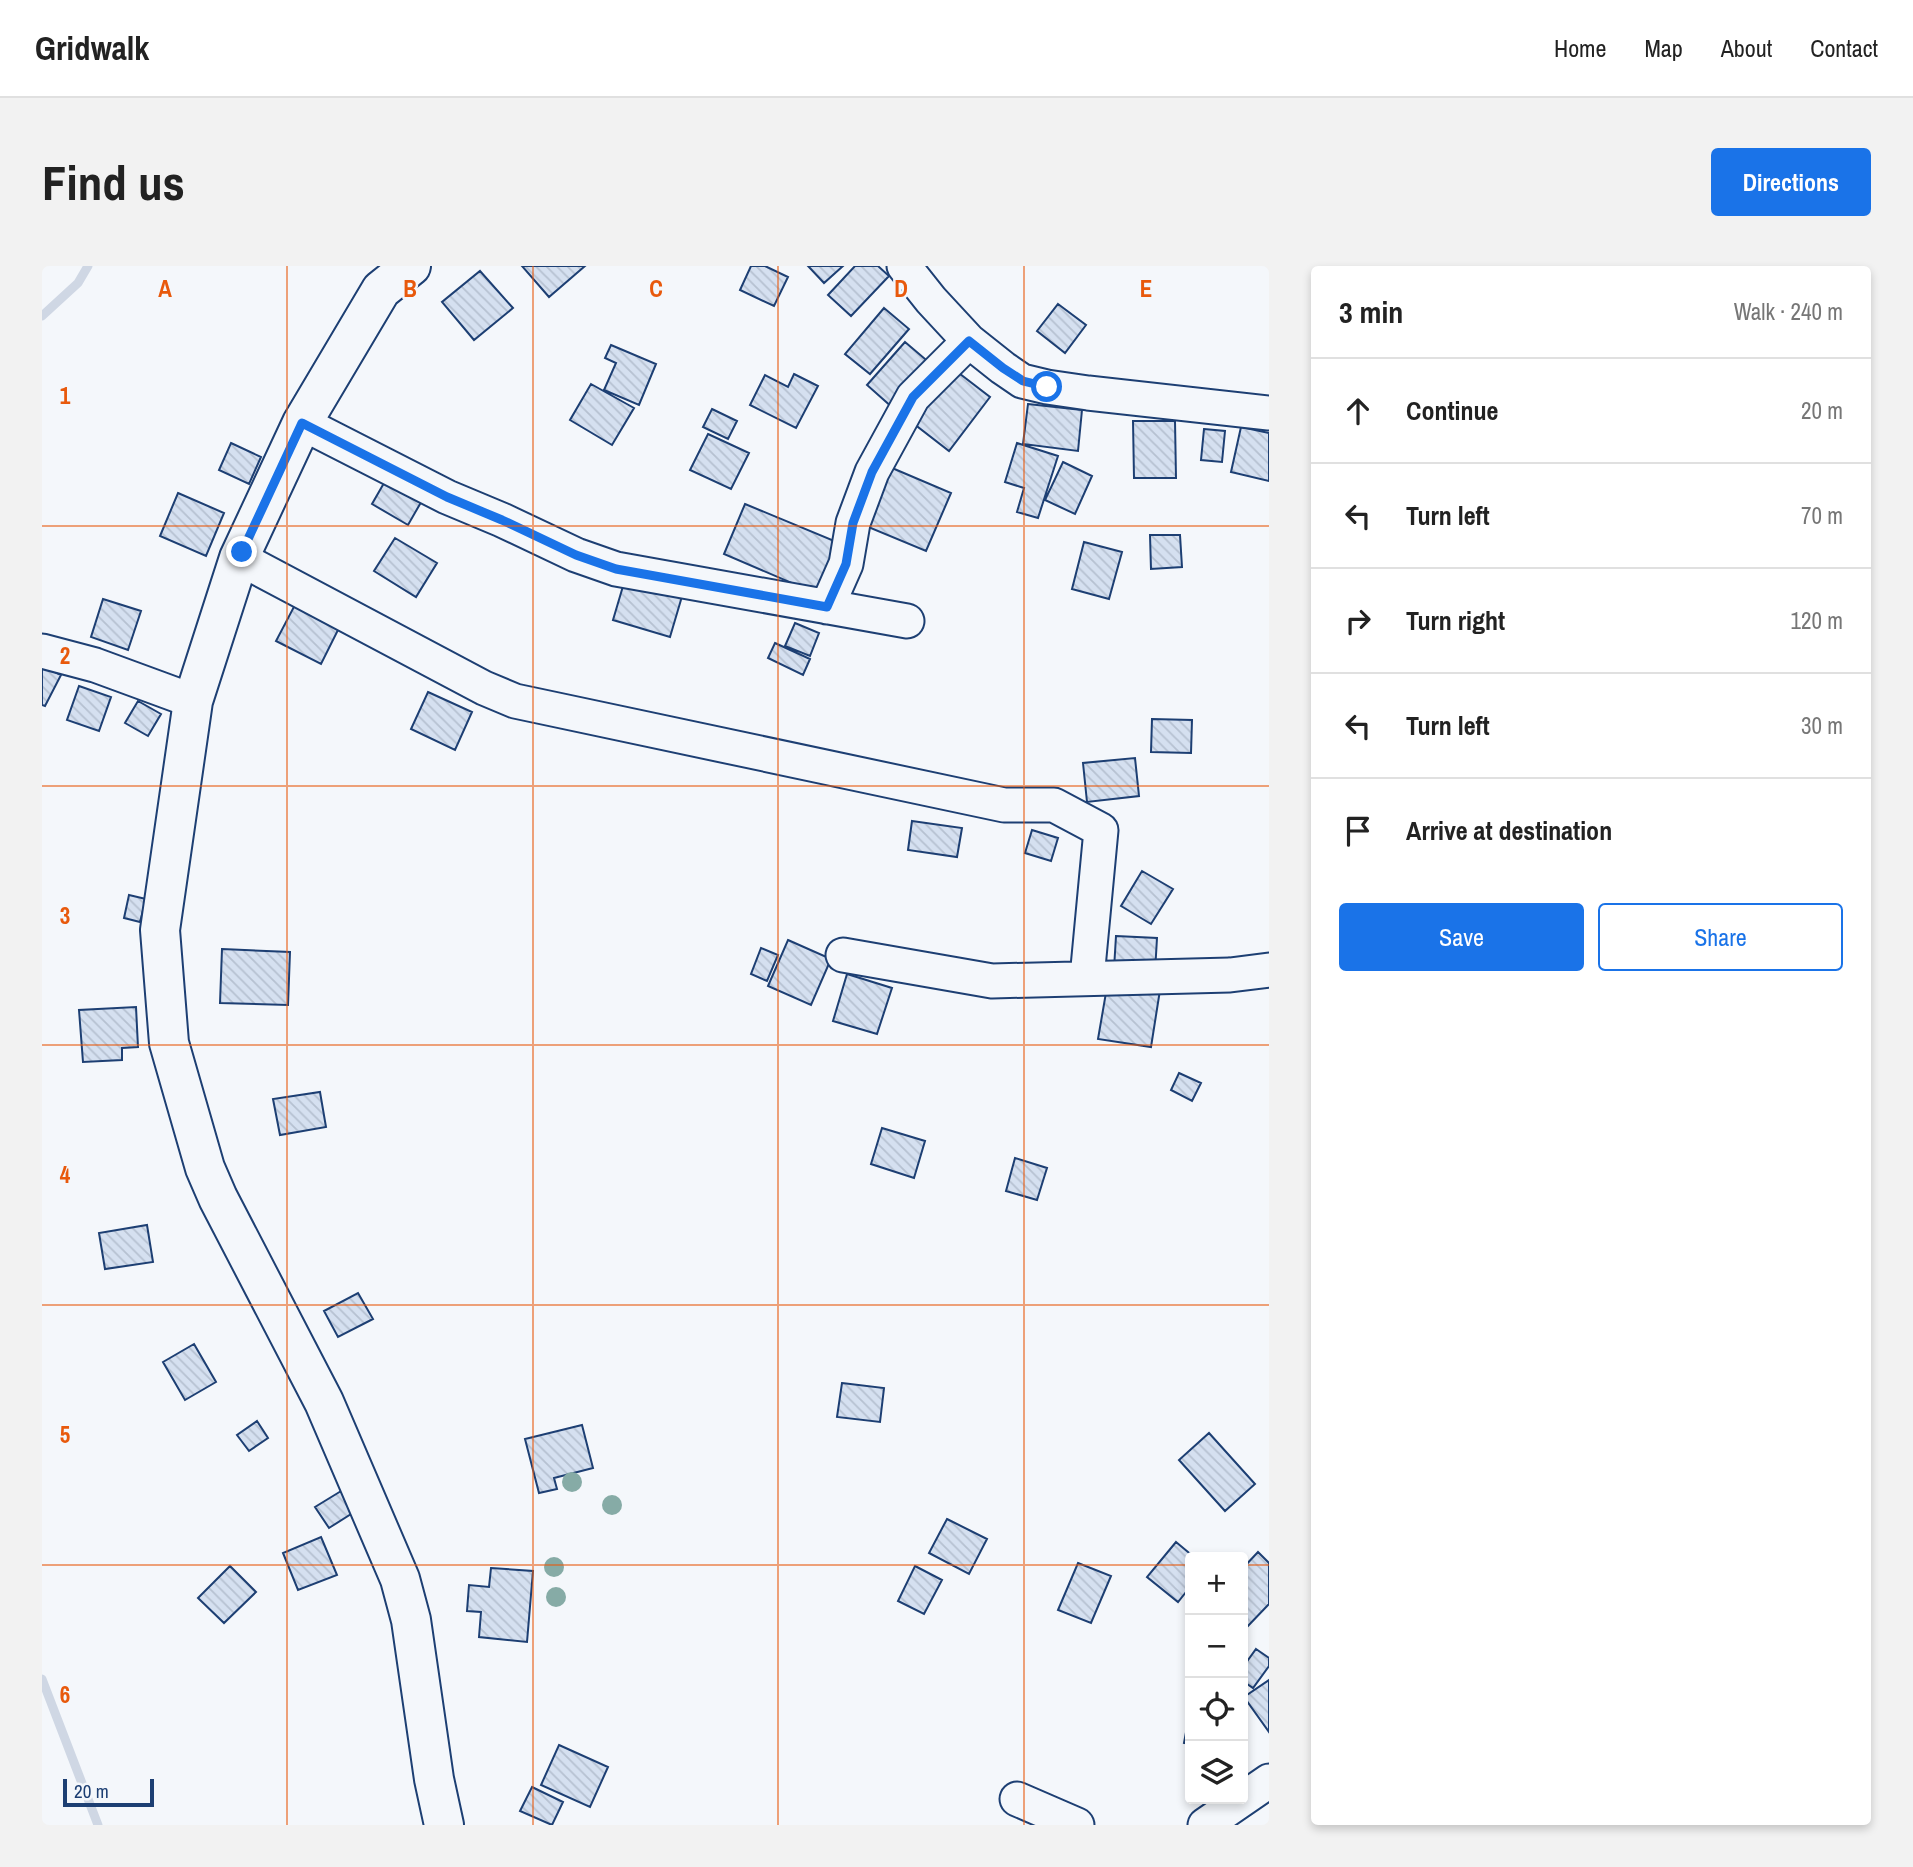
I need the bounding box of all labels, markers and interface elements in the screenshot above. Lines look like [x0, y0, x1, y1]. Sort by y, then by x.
text: Gridwalk [35, 26, 149, 70]
text: Home [1554, 32, 1606, 64]
text: Map [1644, 32, 1683, 64]
text: About [1721, 32, 1772, 64]
text: Contact [1810, 32, 1878, 64]
button: Directions [1711, 148, 1871, 216]
text: Find us [42, 149, 185, 215]
text: A [158, 273, 172, 304]
text: B [403, 273, 417, 304]
text: C [649, 273, 663, 304]
text: D [894, 273, 908, 304]
text: E [1140, 273, 1152, 304]
text: 3 min [1339, 292, 1403, 332]
text: Walk · 240 m [1734, 296, 1843, 327]
route start [1031, 371, 1062, 402]
text: 1 [60, 380, 71, 411]
icon: ahead [1339, 392, 1377, 430]
text: Continue [1406, 393, 1498, 428]
text: 20 m [1801, 395, 1843, 426]
icon: left [1339, 497, 1377, 535]
text: Turn left [1406, 498, 1490, 533]
text: 70 m [1801, 500, 1843, 531]
route end [226, 536, 257, 567]
icon: right [1339, 602, 1377, 640]
text: Turn right [1406, 603, 1505, 638]
text: 120 m [1791, 605, 1843, 636]
text: 2 [60, 640, 70, 671]
icon: left [1339, 707, 1377, 745]
text: Turn left [1406, 708, 1490, 743]
text: 30 m [1801, 710, 1843, 741]
icon: arrive [1339, 812, 1377, 850]
text: Arrive at destination [1406, 813, 1612, 848]
text: 3 [60, 900, 70, 931]
button: Save [1339, 903, 1584, 971]
button: Share [1598, 903, 1843, 971]
text: 4 [60, 1159, 71, 1190]
text: 5 [60, 1419, 70, 1450]
map controls [1185, 1552, 1248, 1804]
button: + [1185, 1552, 1248, 1615]
button: − [1185, 1615, 1248, 1678]
button: locate [1185, 1678, 1248, 1741]
text: 6 [60, 1679, 70, 1710]
button: layers [1185, 1741, 1248, 1804]
scale bar [63, 1776, 154, 1808]
text: 20 m [74, 1778, 109, 1804]

